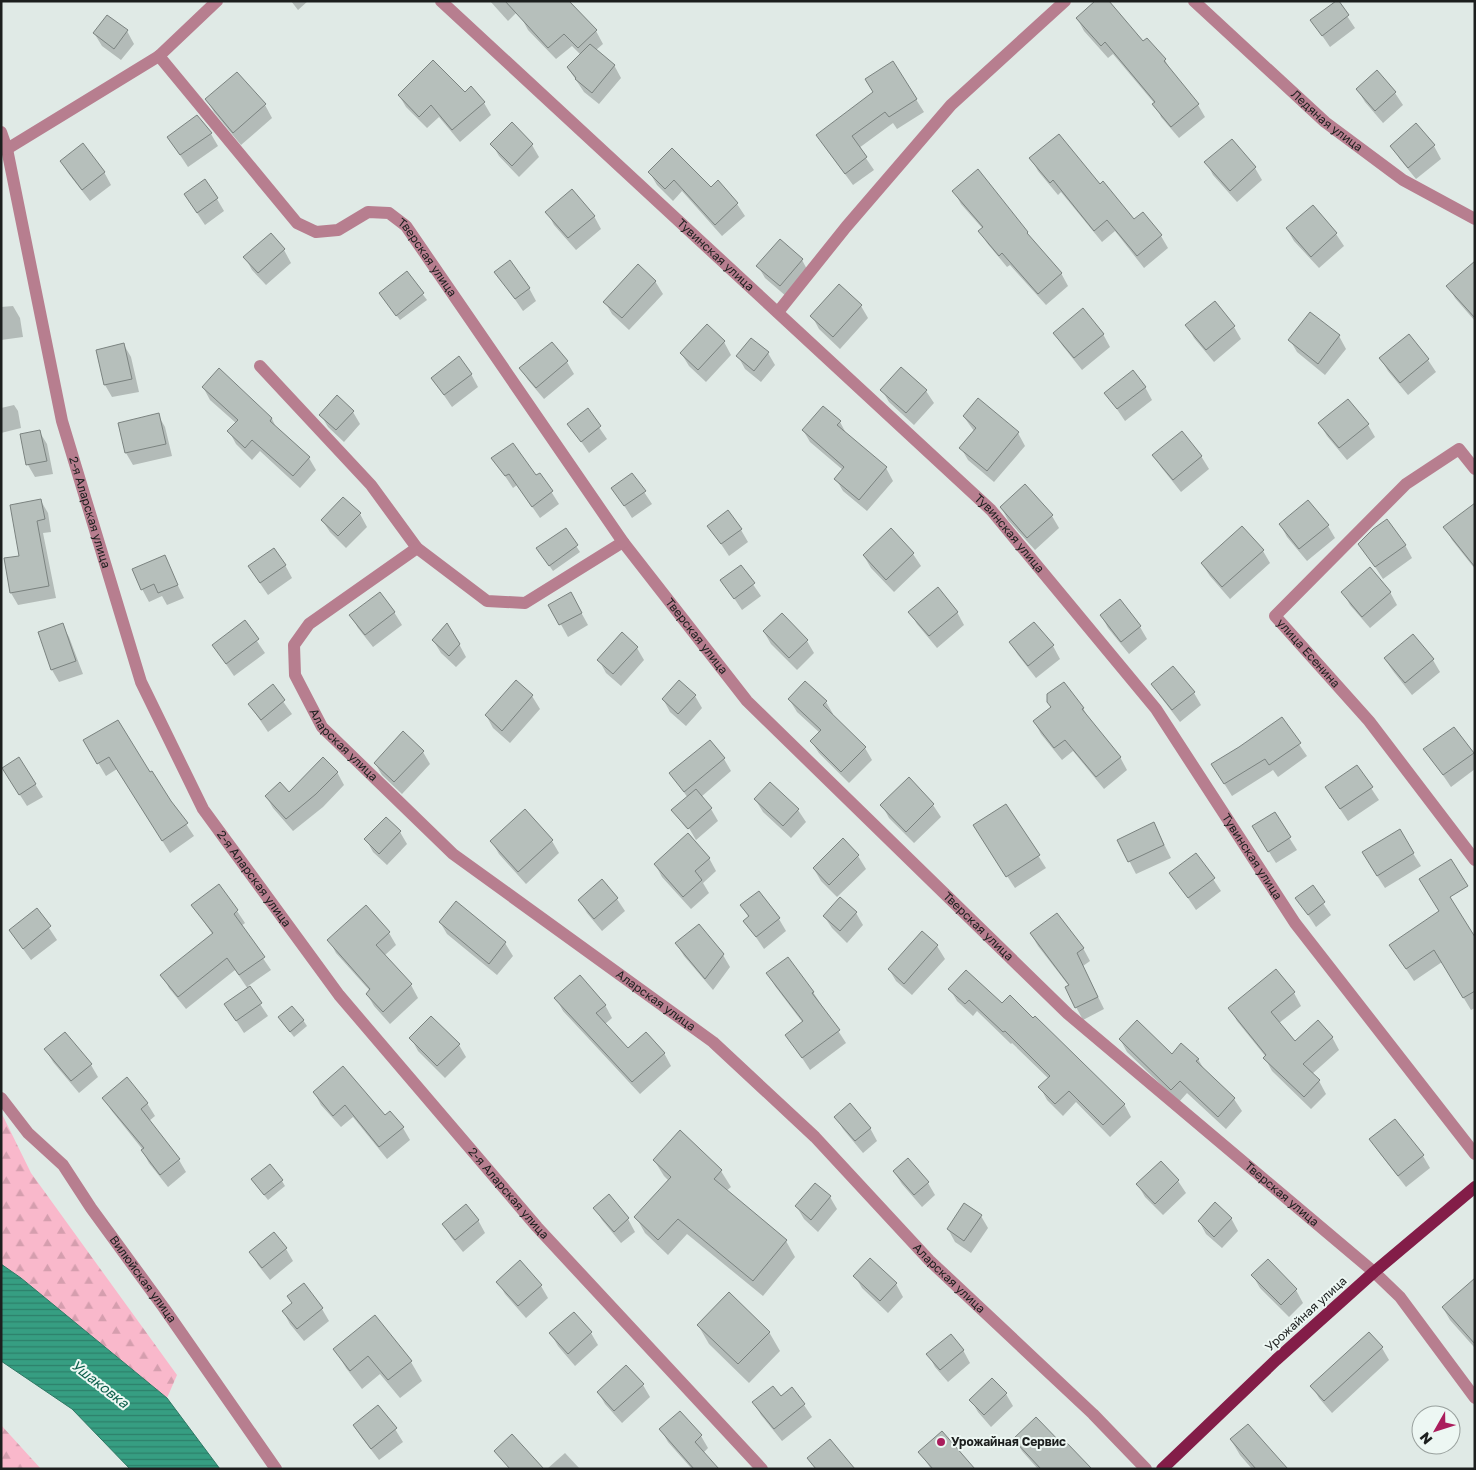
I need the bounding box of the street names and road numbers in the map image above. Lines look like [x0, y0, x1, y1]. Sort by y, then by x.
street label: Ледяная улица [1288, 86, 1366, 155]
street label: Тверская улица [395, 214, 460, 299]
street label: Тувинская улица [674, 215, 758, 294]
street label: 2-я Аларская улица [66, 455, 114, 570]
street label: Тувинская улица [971, 490, 1048, 576]
street label: Тверская улица [662, 595, 731, 677]
street label: улица Есенина [1274, 615, 1343, 691]
street label: Аларская улица [307, 706, 381, 784]
street label: Тувинская улица [1219, 810, 1286, 902]
street label: 2-я Аларская улица [214, 827, 295, 930]
street label: Тверская улица [940, 888, 1017, 964]
street label: Аларская улица [613, 966, 699, 1034]
street label: 2-я Аларская улица [465, 1144, 552, 1242]
street label: Тверская улица [1242, 1158, 1322, 1229]
street label: Вилюйская улица [107, 1232, 180, 1325]
street label: Аларская улица [910, 1240, 989, 1316]
street label: Урожайная улица [1262, 1273, 1350, 1354]

